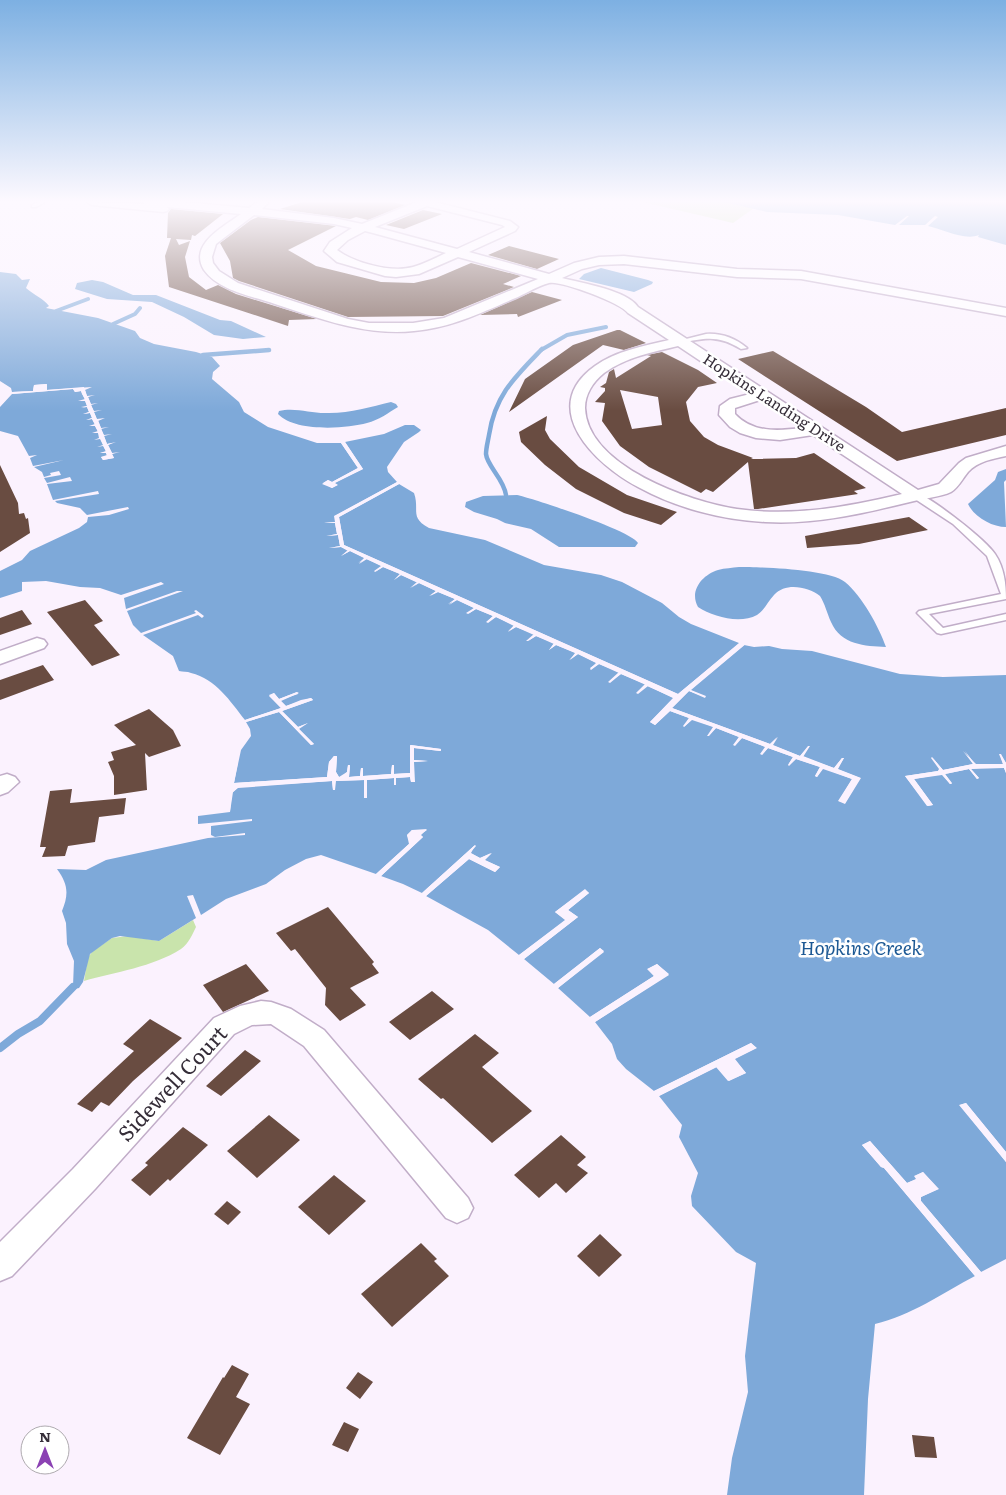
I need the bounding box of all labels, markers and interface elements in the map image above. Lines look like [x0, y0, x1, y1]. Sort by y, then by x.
street label: Hopkins Landing Drive [699, 347, 851, 457]
water label: Hopkins Creek [800, 933, 923, 961]
street label: Sidewell Court [109, 1017, 233, 1147]
north arrow [20, 1425, 70, 1475]
text: N [39, 1426, 51, 1446]

